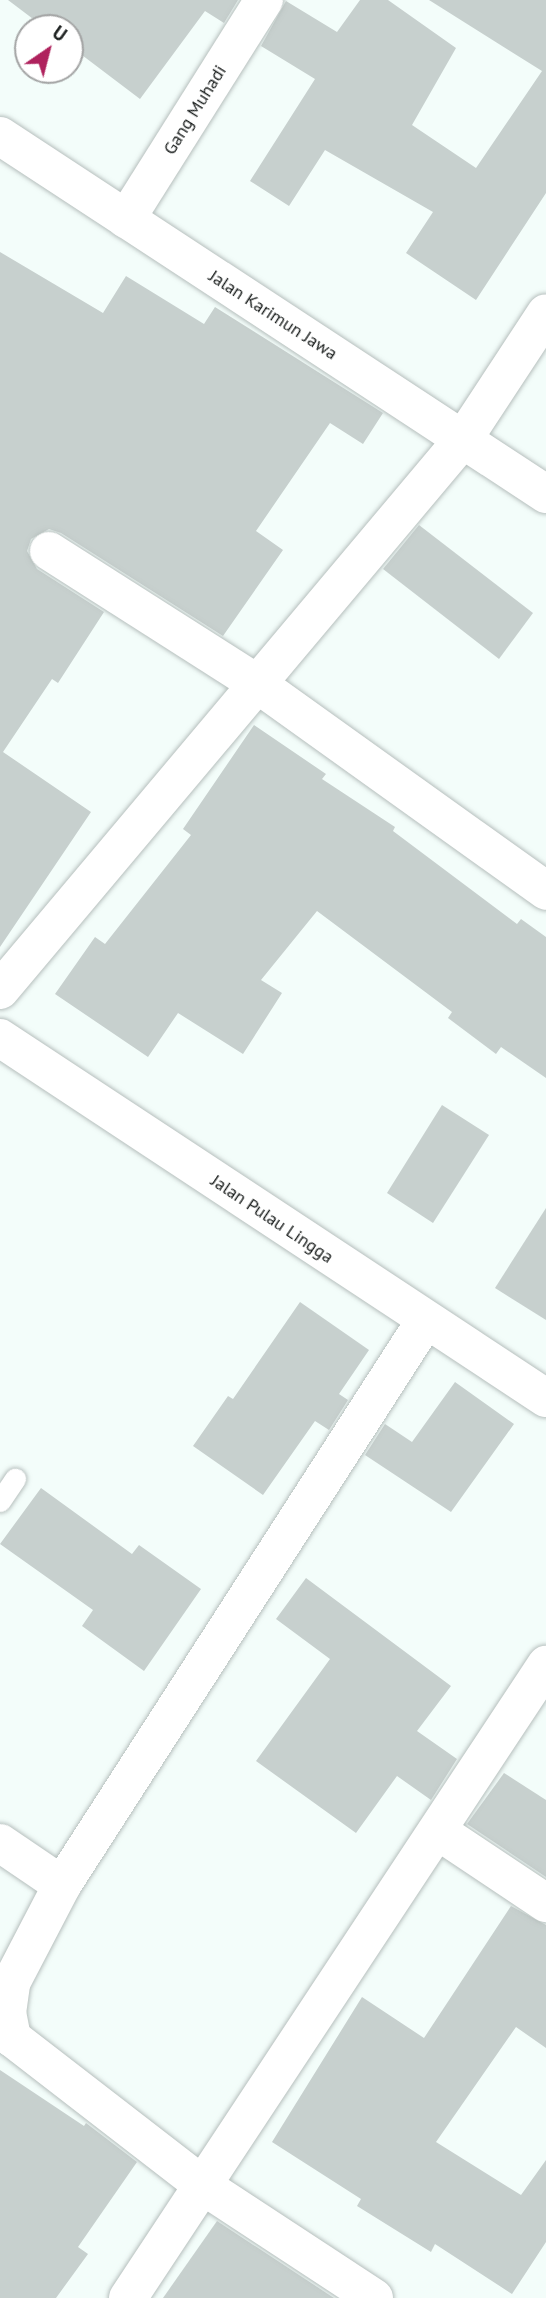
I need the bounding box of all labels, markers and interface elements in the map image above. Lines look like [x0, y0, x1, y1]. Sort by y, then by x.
north arrow [14, 14, 84, 84]
text: U [48, 20, 72, 47]
street label: Gang Muhadi [159, 61, 231, 159]
street label: Jalan Karimun Jawa [205, 265, 341, 365]
street label: Jalan Pulau Lingga [207, 1170, 337, 1268]

